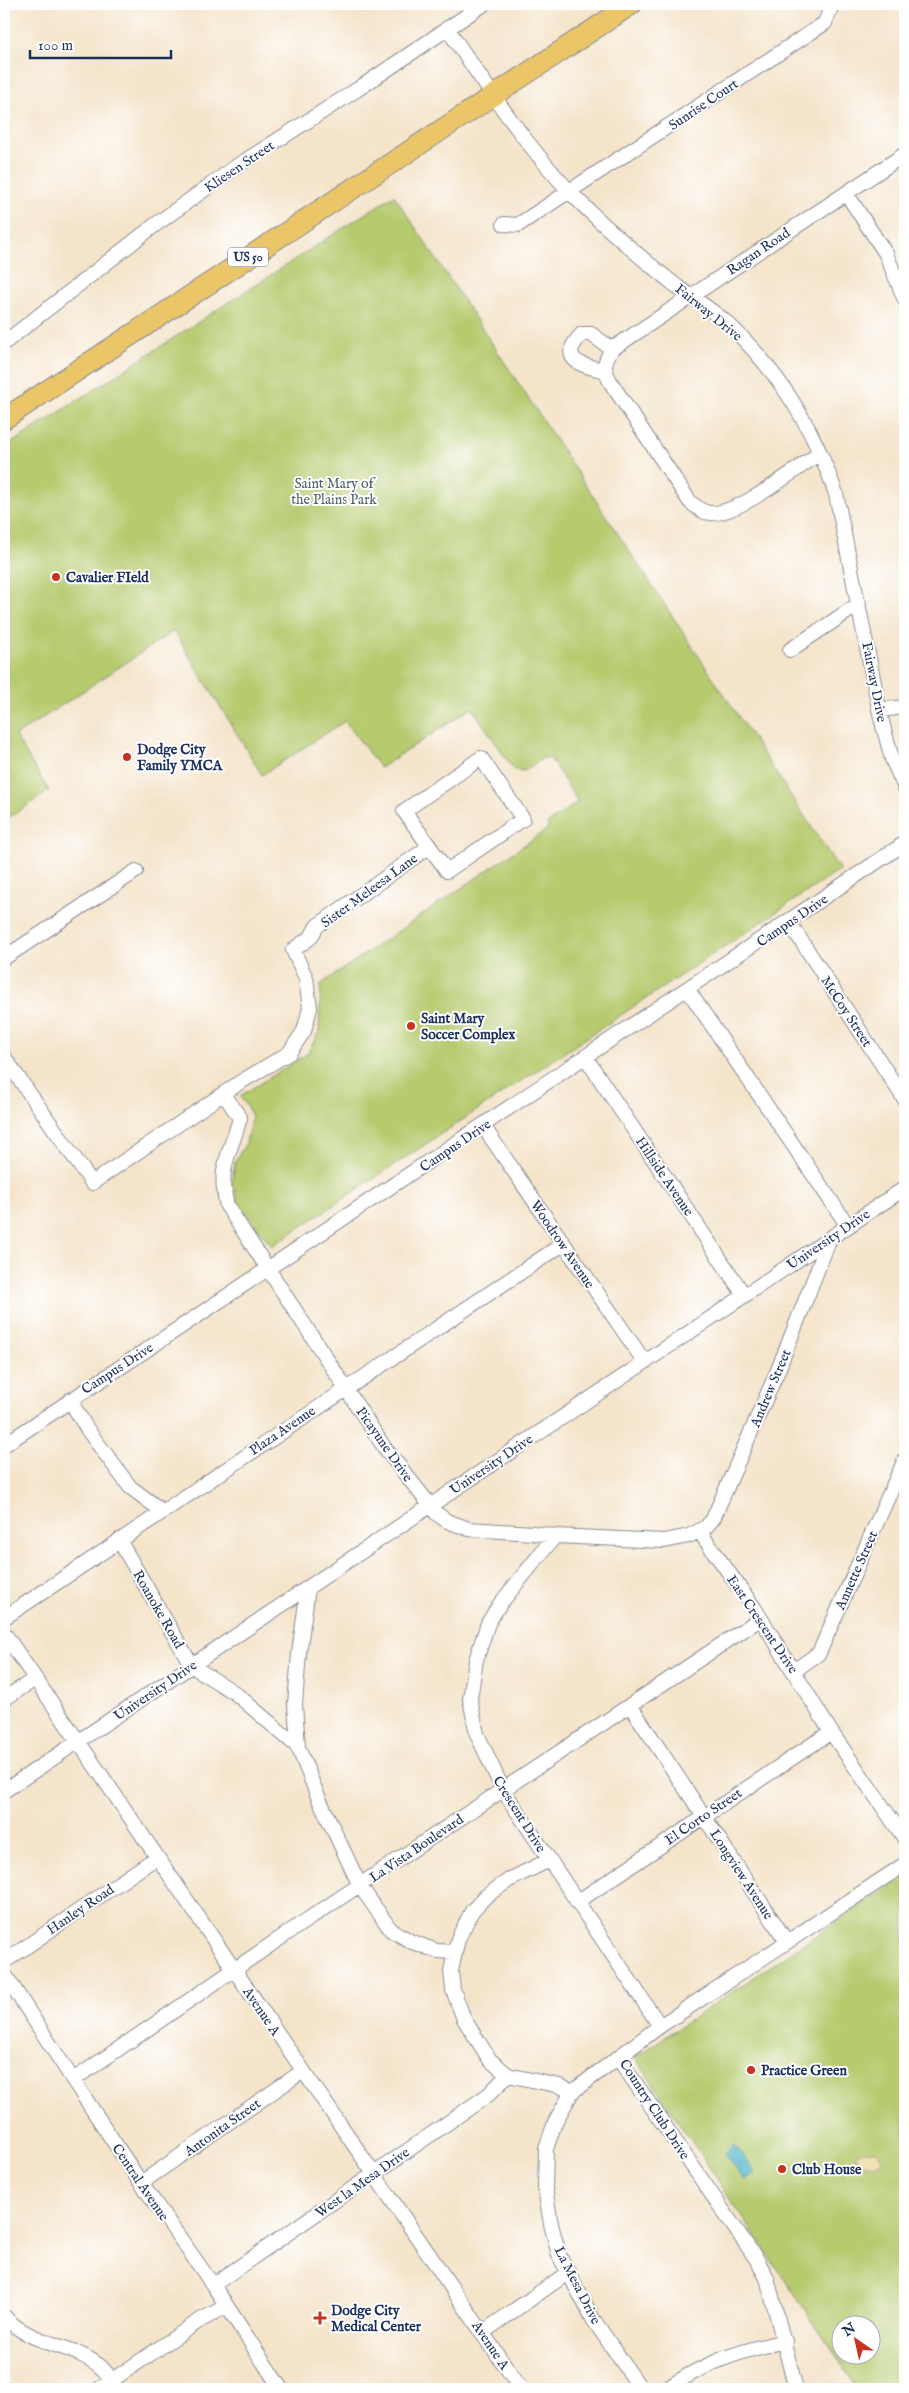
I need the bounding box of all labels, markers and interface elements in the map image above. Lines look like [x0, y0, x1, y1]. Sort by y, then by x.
scale bar [30, 28, 171, 60]
text: 100 m [38, 36, 74, 55]
street label: Sunrise Court [665, 75, 742, 135]
street label: Kliesen Street [201, 137, 278, 197]
street label: Ragan Road [723, 224, 794, 280]
road number: US 50 [228, 248, 268, 266]
street label: Fairway Drive [671, 280, 746, 346]
park label: Saint Mary of the Plains Park [291, 475, 377, 509]
place label: Cavalier FIeld [66, 569, 149, 587]
marker: Cavalier FIeld [50, 571, 62, 583]
street label: Fairway Drive [857, 641, 891, 724]
place label: Dodge City Family YMCA [137, 741, 224, 775]
marker: Dodge City Family YMCA [121, 751, 133, 763]
street label: Sister Meleesa Lane [318, 849, 422, 932]
street label: Campus Drive [753, 890, 832, 951]
street label: McCoy Street [816, 973, 876, 1051]
place label: Saint Mary Soccer Complex [421, 1010, 515, 1044]
marker: Saint Mary Soccer Complex [405, 1020, 417, 1032]
street label: Campus Drive [416, 1115, 495, 1176]
street label: Hillside Avenue [631, 1133, 698, 1220]
street label: Woodrow Avenue [526, 1197, 599, 1293]
street label: University Drive [784, 1205, 874, 1274]
street label: Campus Drive [78, 1339, 157, 1399]
street label: Andrew Street [746, 1347, 795, 1431]
street label: Plaza Avenue [246, 1402, 320, 1460]
street label: Picayune Drive [352, 1404, 417, 1486]
street label: University Drive [447, 1430, 537, 1499]
street label: Annette Street [831, 1528, 882, 1614]
street label: Roanoke Road [128, 1567, 188, 1652]
street label: East Crescent Drive [722, 1572, 802, 1678]
street label: University Drive [111, 1656, 201, 1725]
street label: Crescent Drive [489, 1773, 550, 1857]
street label: El Corto Street [661, 1784, 746, 1849]
street label: La Vista Boulevard [366, 1810, 468, 1887]
street label: Longview Avenue [705, 1826, 777, 1924]
street label: Hanley Road [43, 1880, 118, 1939]
street label: Avenue A [238, 1983, 284, 2040]
street label: Country Club Drive [615, 2056, 694, 2164]
place label: Practice Green [761, 2062, 847, 2080]
marker: Practice Green [745, 2064, 757, 2076]
street label: Antonita Street [180, 2095, 264, 2161]
street label: Central Avenue [108, 2140, 173, 2225]
street label: West la Mesa Drive [312, 2143, 414, 2222]
place label: Club House [792, 2161, 862, 2179]
marker: Club House [776, 2163, 788, 2175]
street label: La Mesa Drive [550, 2243, 605, 2328]
place label: Dodge City Medical Center [331, 2302, 422, 2336]
marker: Dodge City Medical Center [313, 2311, 327, 2325]
north arrow [832, 2316, 882, 2366]
street label: Avenue A [467, 2317, 513, 2374]
text: N [838, 2319, 859, 2341]

